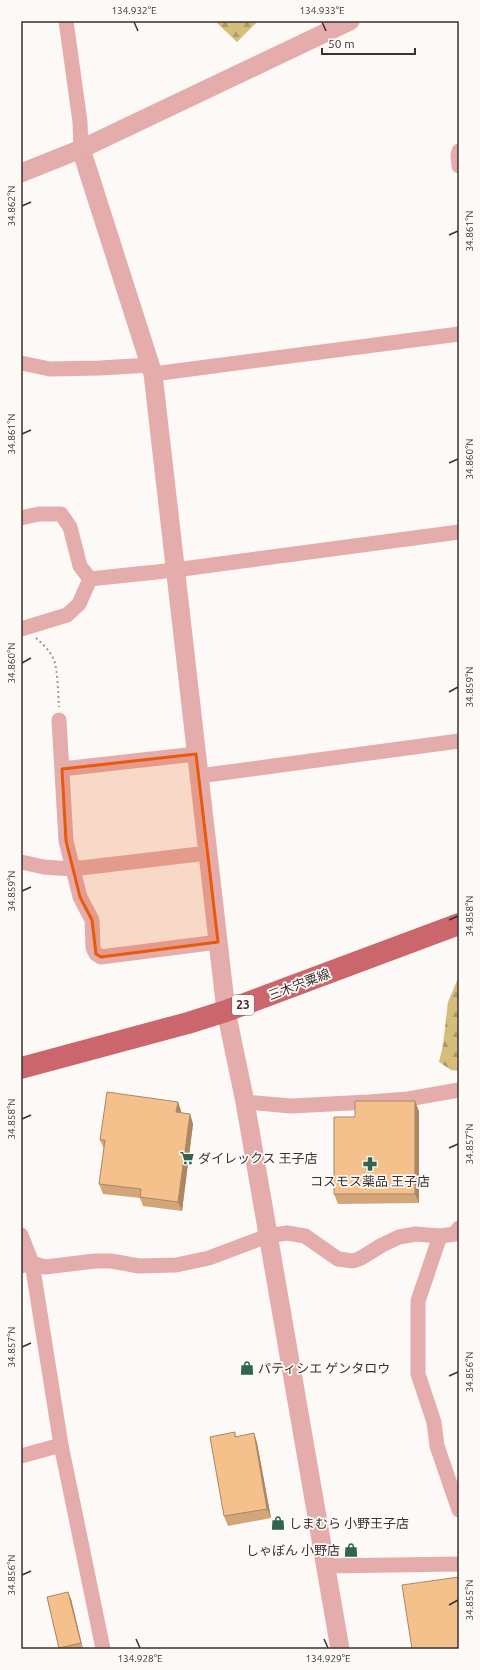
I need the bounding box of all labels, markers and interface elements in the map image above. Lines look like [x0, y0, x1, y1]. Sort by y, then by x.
text: 134.932°E [111, 5, 157, 16]
text: 134.933°E [299, 5, 345, 16]
scale bar [322, 30, 415, 56]
text: 50 m [328, 37, 355, 50]
text: 34.862°N [6, 185, 17, 227]
text: 34.861°N [464, 210, 475, 252]
text: 34.861°N [6, 413, 17, 455]
text: 34.860°N [464, 438, 475, 480]
text: 34.860°N [6, 642, 17, 684]
text: 34.859°N [464, 666, 475, 708]
text: 34.859°N [6, 870, 17, 912]
text: 34.858°N [464, 895, 475, 937]
street label: 三木宍粟線 [266, 966, 332, 1002]
road number: 23 [232, 995, 254, 1015]
text: 34.858°N [6, 1098, 17, 1140]
text: 34.857°N [464, 1123, 475, 1165]
supermarket icon: ダイレックス 王子店 [179, 1150, 195, 1166]
place label: ダイレックス 王子店 [198, 1151, 318, 1165]
pharmacy icon: コスモス薬品 王子店 [362, 1156, 378, 1172]
place label: コスモス薬品 王子店 [310, 1174, 430, 1188]
text: 34.857°N [6, 1326, 17, 1368]
text: 34.856°N [464, 1351, 475, 1393]
shop icon: パティシエ ゲンタロウ [239, 1360, 255, 1376]
place label: パティシエ ゲンタロウ [258, 1361, 390, 1375]
shop icon: しまむら 小野王子店 [270, 1515, 286, 1531]
place label: しまむら 小野王子店 [289, 1516, 409, 1530]
shop icon: しゃぼん 小野店 [343, 1542, 359, 1558]
place label: しゃぼん 小野店 [246, 1543, 340, 1557]
text: 34.856°N [6, 1554, 17, 1596]
text: 34.855°N [464, 1579, 475, 1621]
text: 134.928°E [117, 1653, 163, 1664]
text: 134.929°E [305, 1653, 351, 1664]

